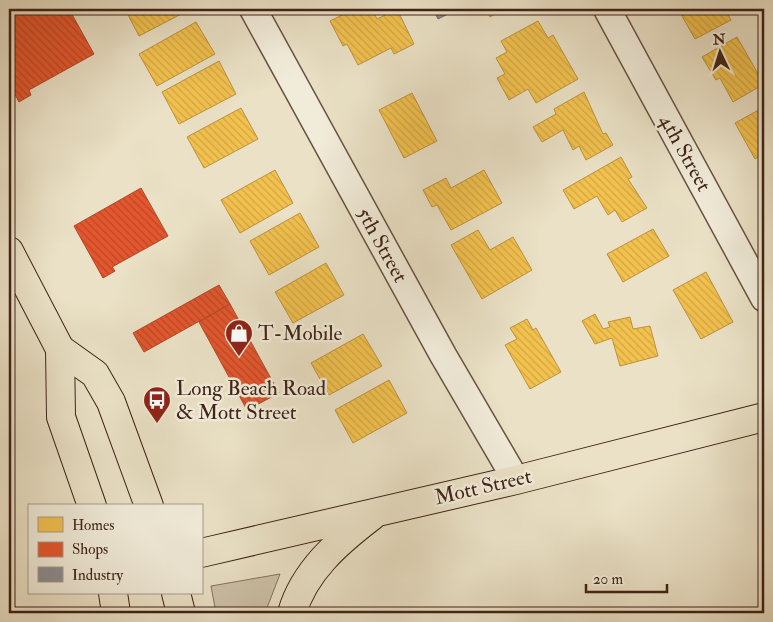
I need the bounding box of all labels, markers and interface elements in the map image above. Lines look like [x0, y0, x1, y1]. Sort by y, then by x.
north arrow [696, 28, 746, 78]
text: N [711, 31, 726, 49]
street label: 4th Street [653, 110, 717, 197]
street label: 5th Street [350, 203, 414, 288]
shop icon: T-Mobile [224, 318, 254, 357]
place label: T-Mobile [258, 320, 343, 347]
place label: Long Beach Road & Mott Street [176, 375, 327, 426]
bus stop icon: Long Beach Road & Mott Street [142, 385, 172, 424]
street label: Mott Street [432, 463, 534, 511]
legend [28, 504, 202, 594]
text: Homes [72, 516, 114, 535]
text: Shops [72, 540, 108, 560]
scale bar [586, 562, 667, 594]
text: Industry [72, 566, 123, 585]
text: 20 m [593, 570, 623, 589]

